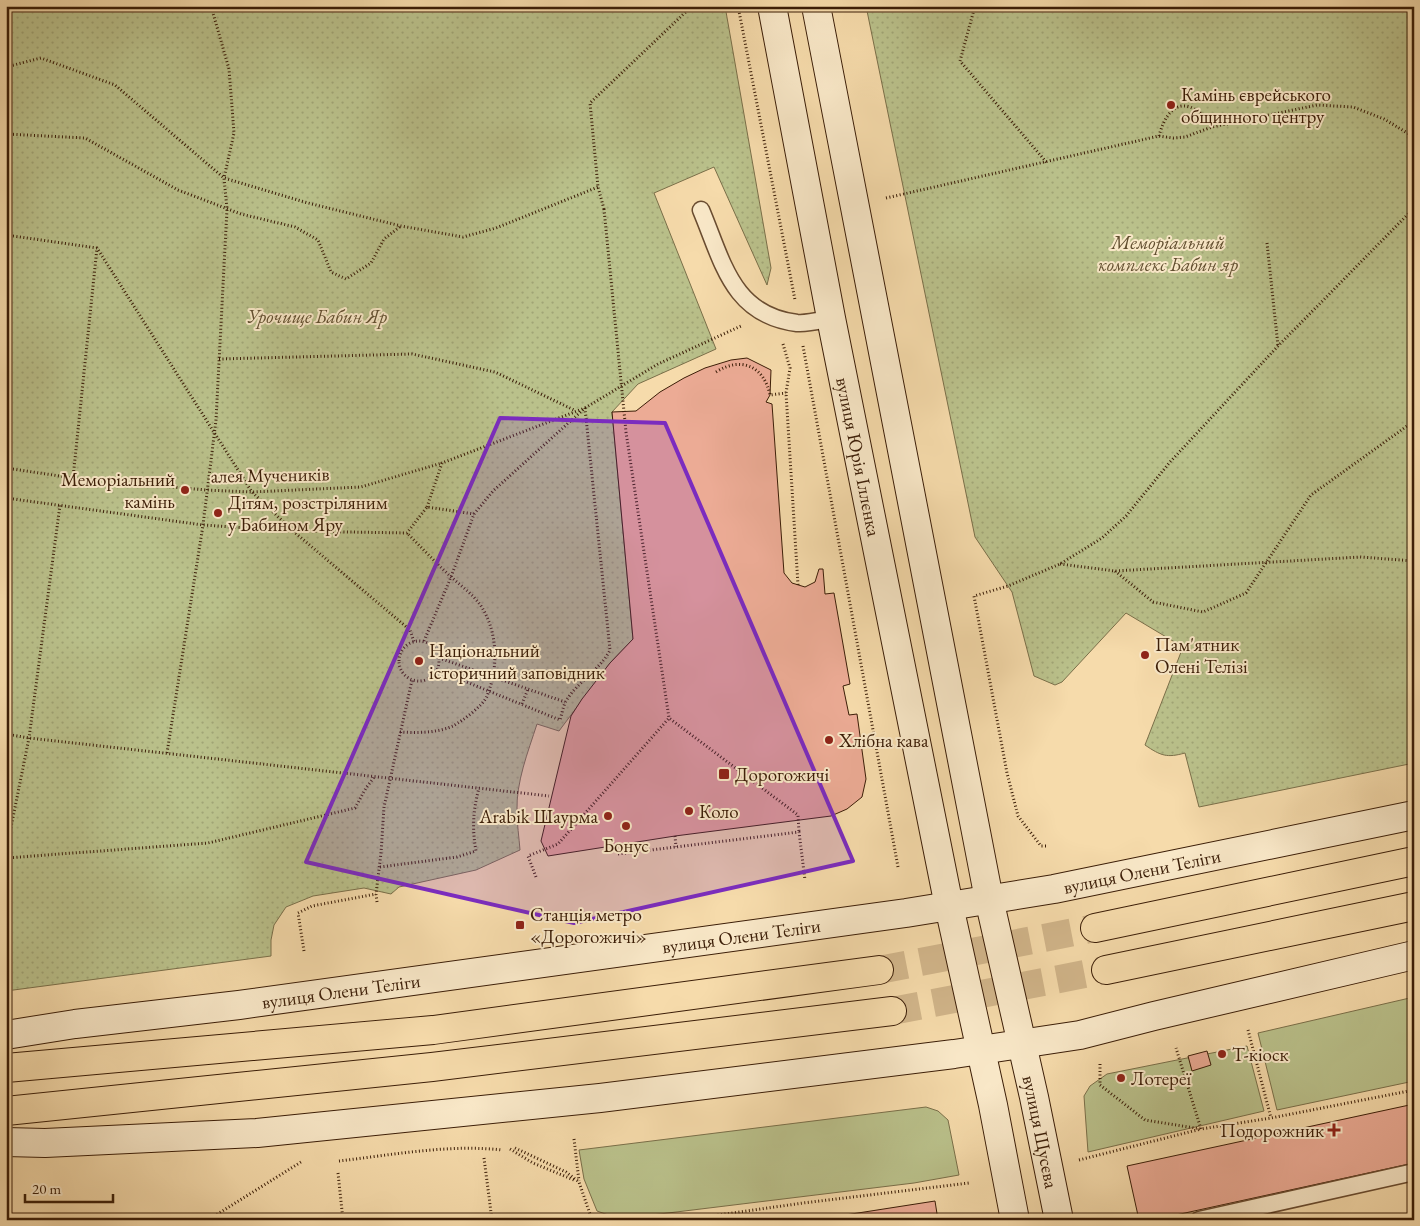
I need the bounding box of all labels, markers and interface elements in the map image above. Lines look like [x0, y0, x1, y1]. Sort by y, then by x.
place label: Камінь єврейського общинного центру [1181, 82, 1331, 129]
marker: Камінь єврейського общинного центру [1165, 99, 1177, 111]
park label: Меморіальний комплекс Бабин яр [1098, 230, 1239, 277]
park label: Урочище Бабин Яр [247, 304, 388, 329]
street label: вулиця Юрія Іллєнка [831, 375, 887, 539]
street label: алея Мучеників [210, 461, 330, 489]
place label: Меморіальний камінь [61, 467, 175, 514]
marker: Меморіальний камінь [179, 484, 191, 496]
place label: Дітям, розстріляним у Бабином Яру [228, 490, 388, 537]
marker: Дітям, розстріляним у Бабином Яру [212, 507, 224, 519]
place label: Пам'ятник Олені Телізі [1155, 632, 1248, 679]
place label: Національний історичний заповідник [429, 638, 605, 685]
marker: Пам'ятник Олені Телізі [1139, 649, 1151, 661]
marker: Національний історичний заповідник [413, 655, 425, 667]
place label: Хлібна кава [838, 728, 929, 753]
marker: Хлібна кава [823, 734, 835, 746]
place label: Дорогожичі [735, 762, 830, 787]
marker: Дорогожичі [717, 767, 731, 781]
place label: Коло [699, 799, 739, 824]
place label: Arabik Шаурма [478, 804, 598, 829]
marker: Коло [683, 805, 695, 817]
marker: Arabik Шаурма [602, 810, 614, 822]
marker: Бонус [620, 820, 632, 832]
place label: Бонус [603, 833, 649, 858]
street label: вулиця Олени Теліги [1061, 843, 1223, 899]
place label: Станція метро «Дорогожичі» [530, 902, 647, 949]
street label: вулиця Олени Теліги [660, 912, 822, 959]
marker: Станція метро «Дорогожичі» [514, 919, 526, 931]
street label: вулиця Олени Теліги [260, 968, 422, 1014]
place label: Т-кіоск [1232, 1042, 1288, 1067]
marker: Т-кіоск [1216, 1048, 1228, 1060]
place label: Лотереї [1131, 1066, 1191, 1091]
marker: Лотереї [1115, 1072, 1127, 1084]
street label: вулиця Щусєва [1017, 1073, 1065, 1191]
place label: Подорожник [1220, 1118, 1324, 1143]
marker: Подорожник [1328, 1124, 1340, 1136]
scale bar [25, 1171, 112, 1203]
text: 20 m [32, 1179, 61, 1198]

